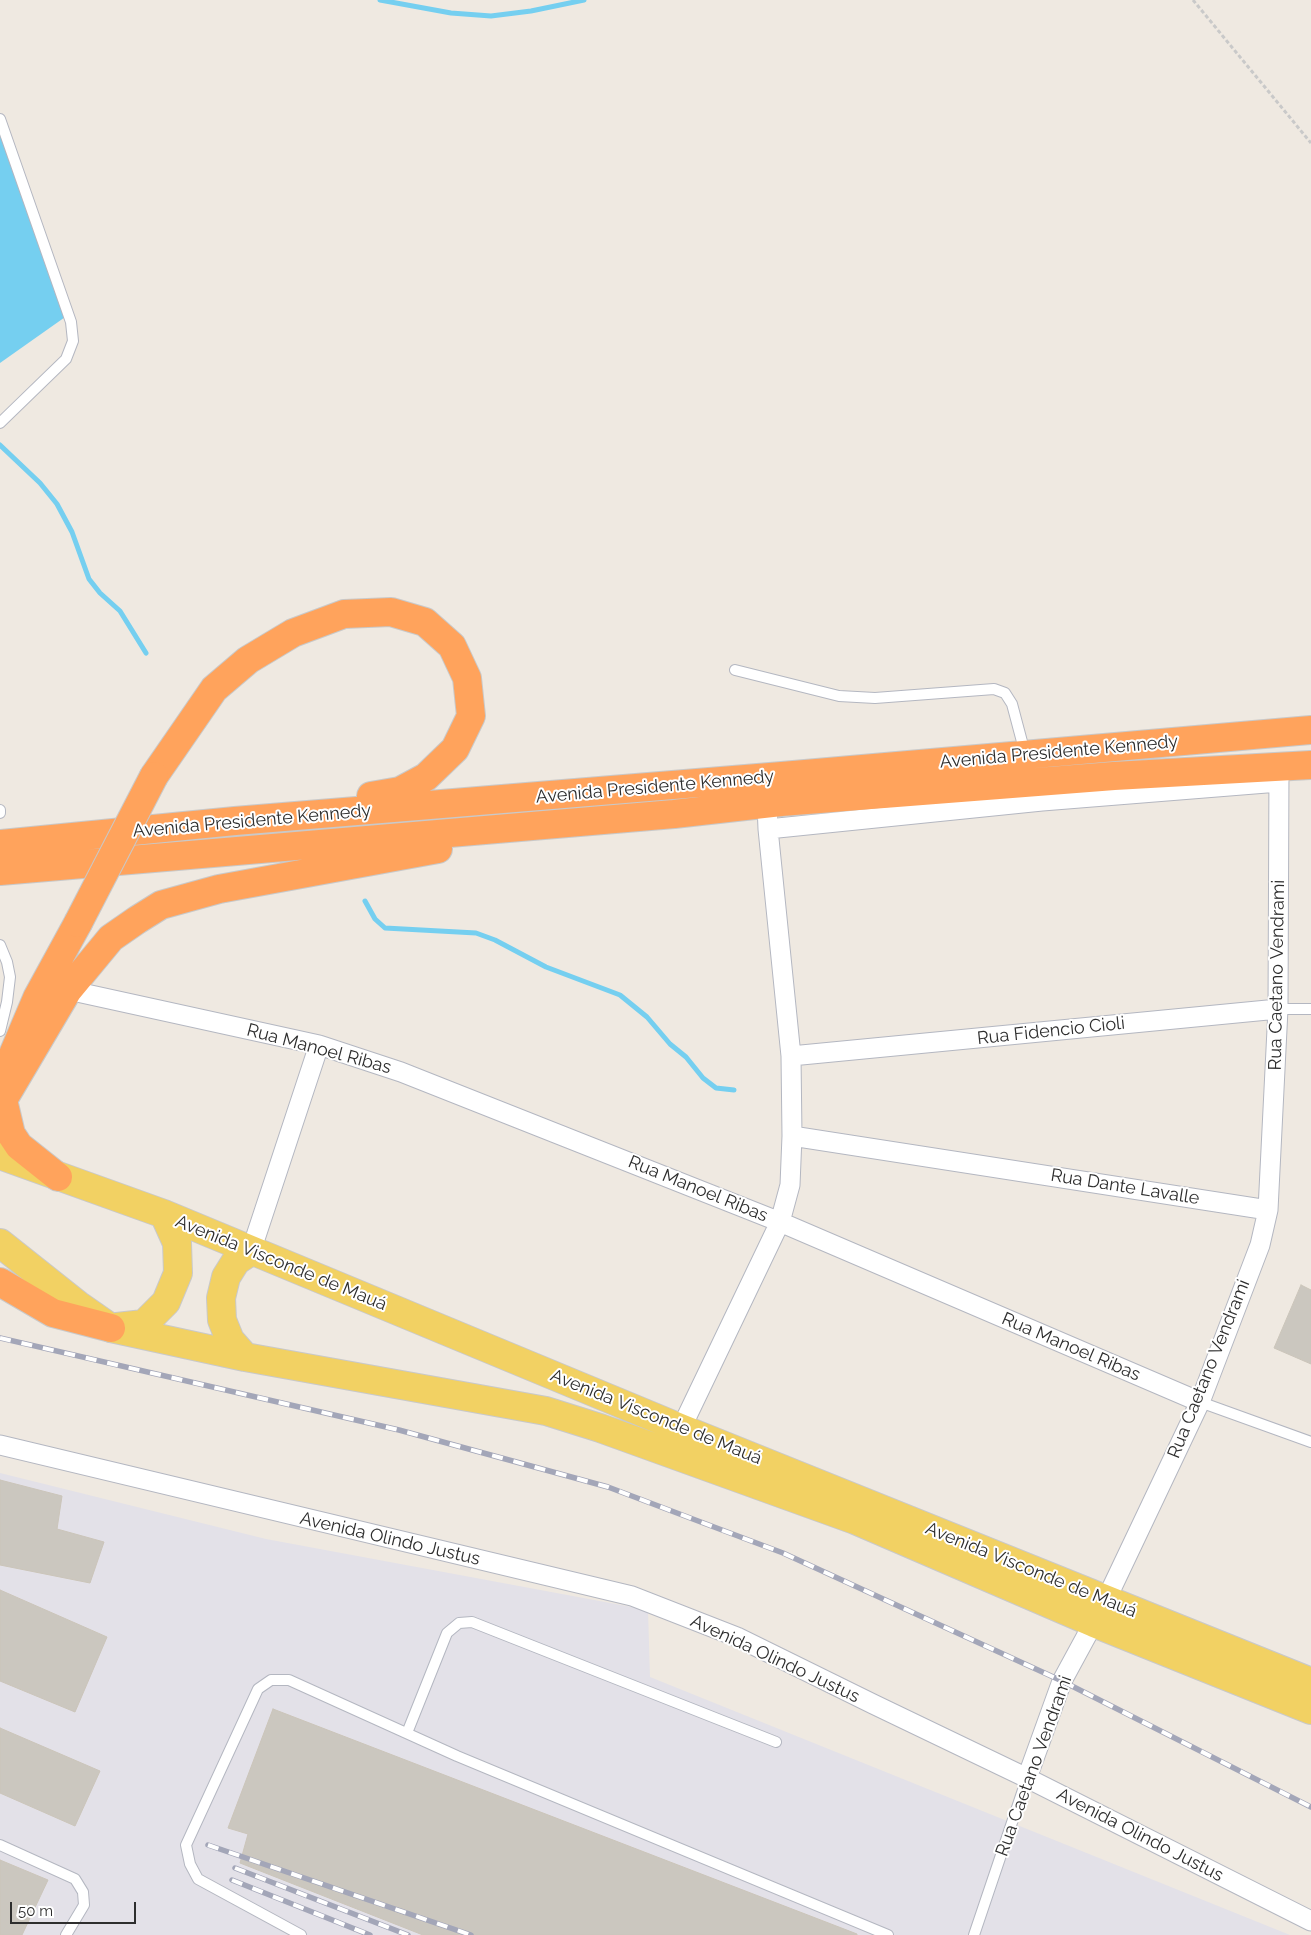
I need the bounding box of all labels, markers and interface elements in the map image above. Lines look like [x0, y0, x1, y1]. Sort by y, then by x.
street label: Avenida Presidente Kennedy [939, 731, 1179, 773]
street label: Avenida Presidente Kennedy [535, 766, 775, 808]
street label: Avenida Presidente Kennedy [132, 800, 372, 842]
street label: Rua Caetano Vendrami [1265, 879, 1289, 1071]
street label: Rua Fidencio Cioli [976, 1013, 1126, 1049]
street label: Rua Manoel Ribas [244, 1019, 394, 1079]
street label: Rua Manoel Ribas [625, 1151, 771, 1227]
street label: Rua Dante Lavalle [1049, 1165, 1201, 1209]
street label: Avenida Visconde de Mauá [172, 1211, 390, 1315]
street label: Rua Caetano Vendrami [1163, 1276, 1255, 1462]
street label: Rua Manoel Ribas [998, 1308, 1144, 1386]
street label: Avenida Visconde de Mauá [547, 1365, 765, 1469]
street label: Avenida Olindo Justus [298, 1508, 482, 1570]
street label: Avenida Visconde de Mauá [922, 1518, 1140, 1622]
street label: Avenida Olindo Justus [687, 1610, 863, 1708]
street label: Rua Caetano Vendrami [991, 1673, 1077, 1859]
street label: Avenida Olindo Justus [1053, 1784, 1227, 1886]
scale bar [12, 1892, 139, 1924]
text: 50 m [18, 1902, 53, 1920]

